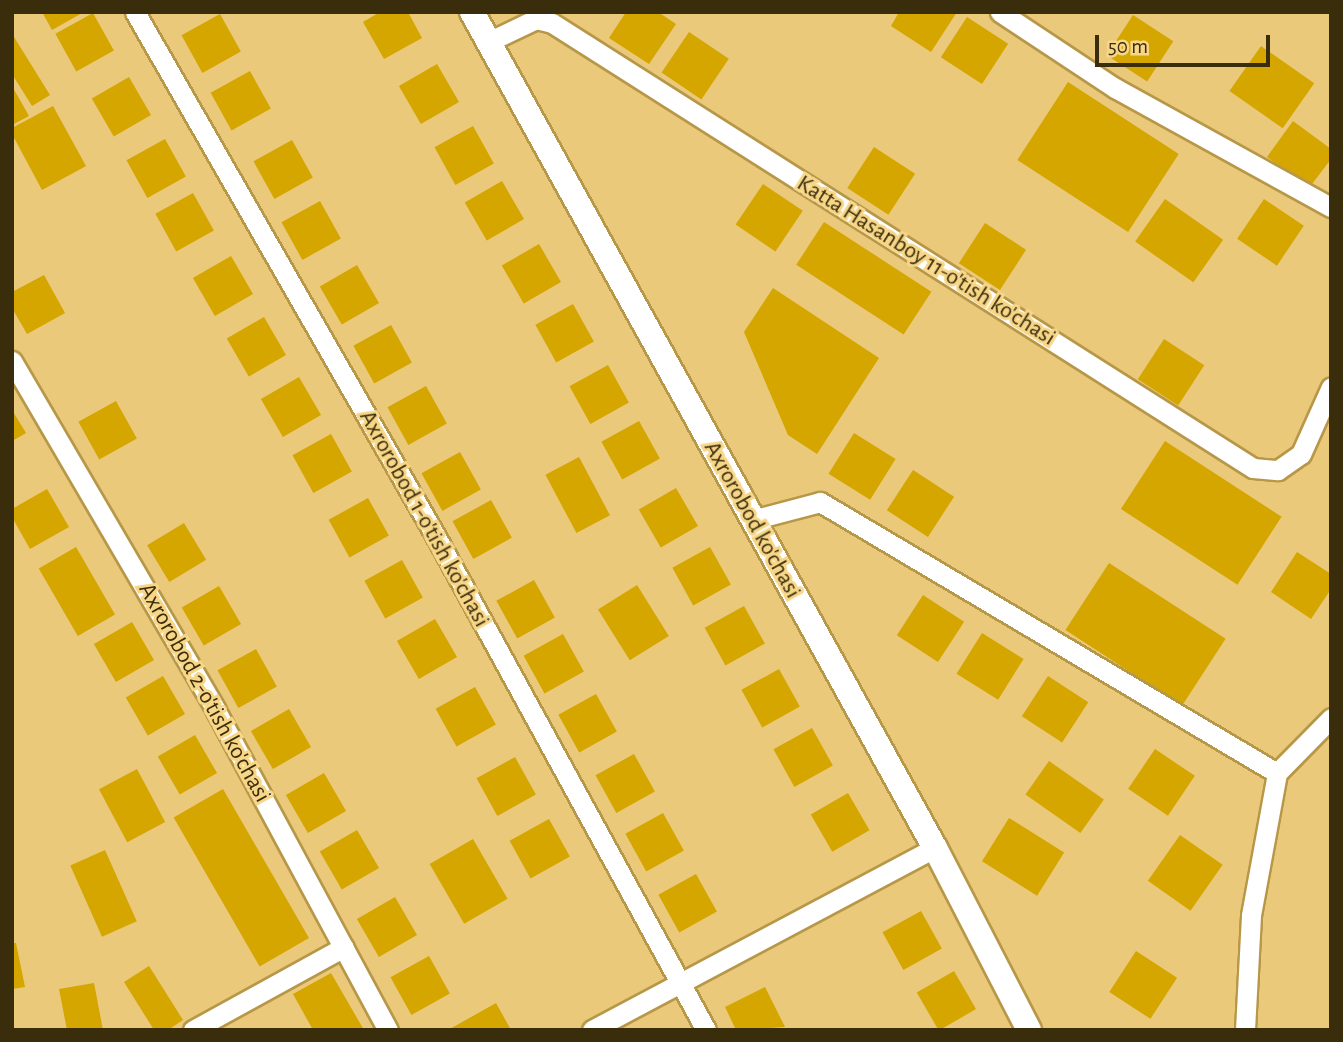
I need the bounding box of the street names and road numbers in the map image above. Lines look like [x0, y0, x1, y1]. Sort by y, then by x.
street label: Katta Hasanboy 11-o'tish ko'chasi [791, 169, 1061, 353]
street label: Axrorobod 1-o'tish ko'chasi [352, 405, 496, 633]
street label: Axrorobod ko'chasi [697, 436, 807, 604]
street label: Axrorobod 2-o'tish ko'chasi [132, 578, 276, 808]

